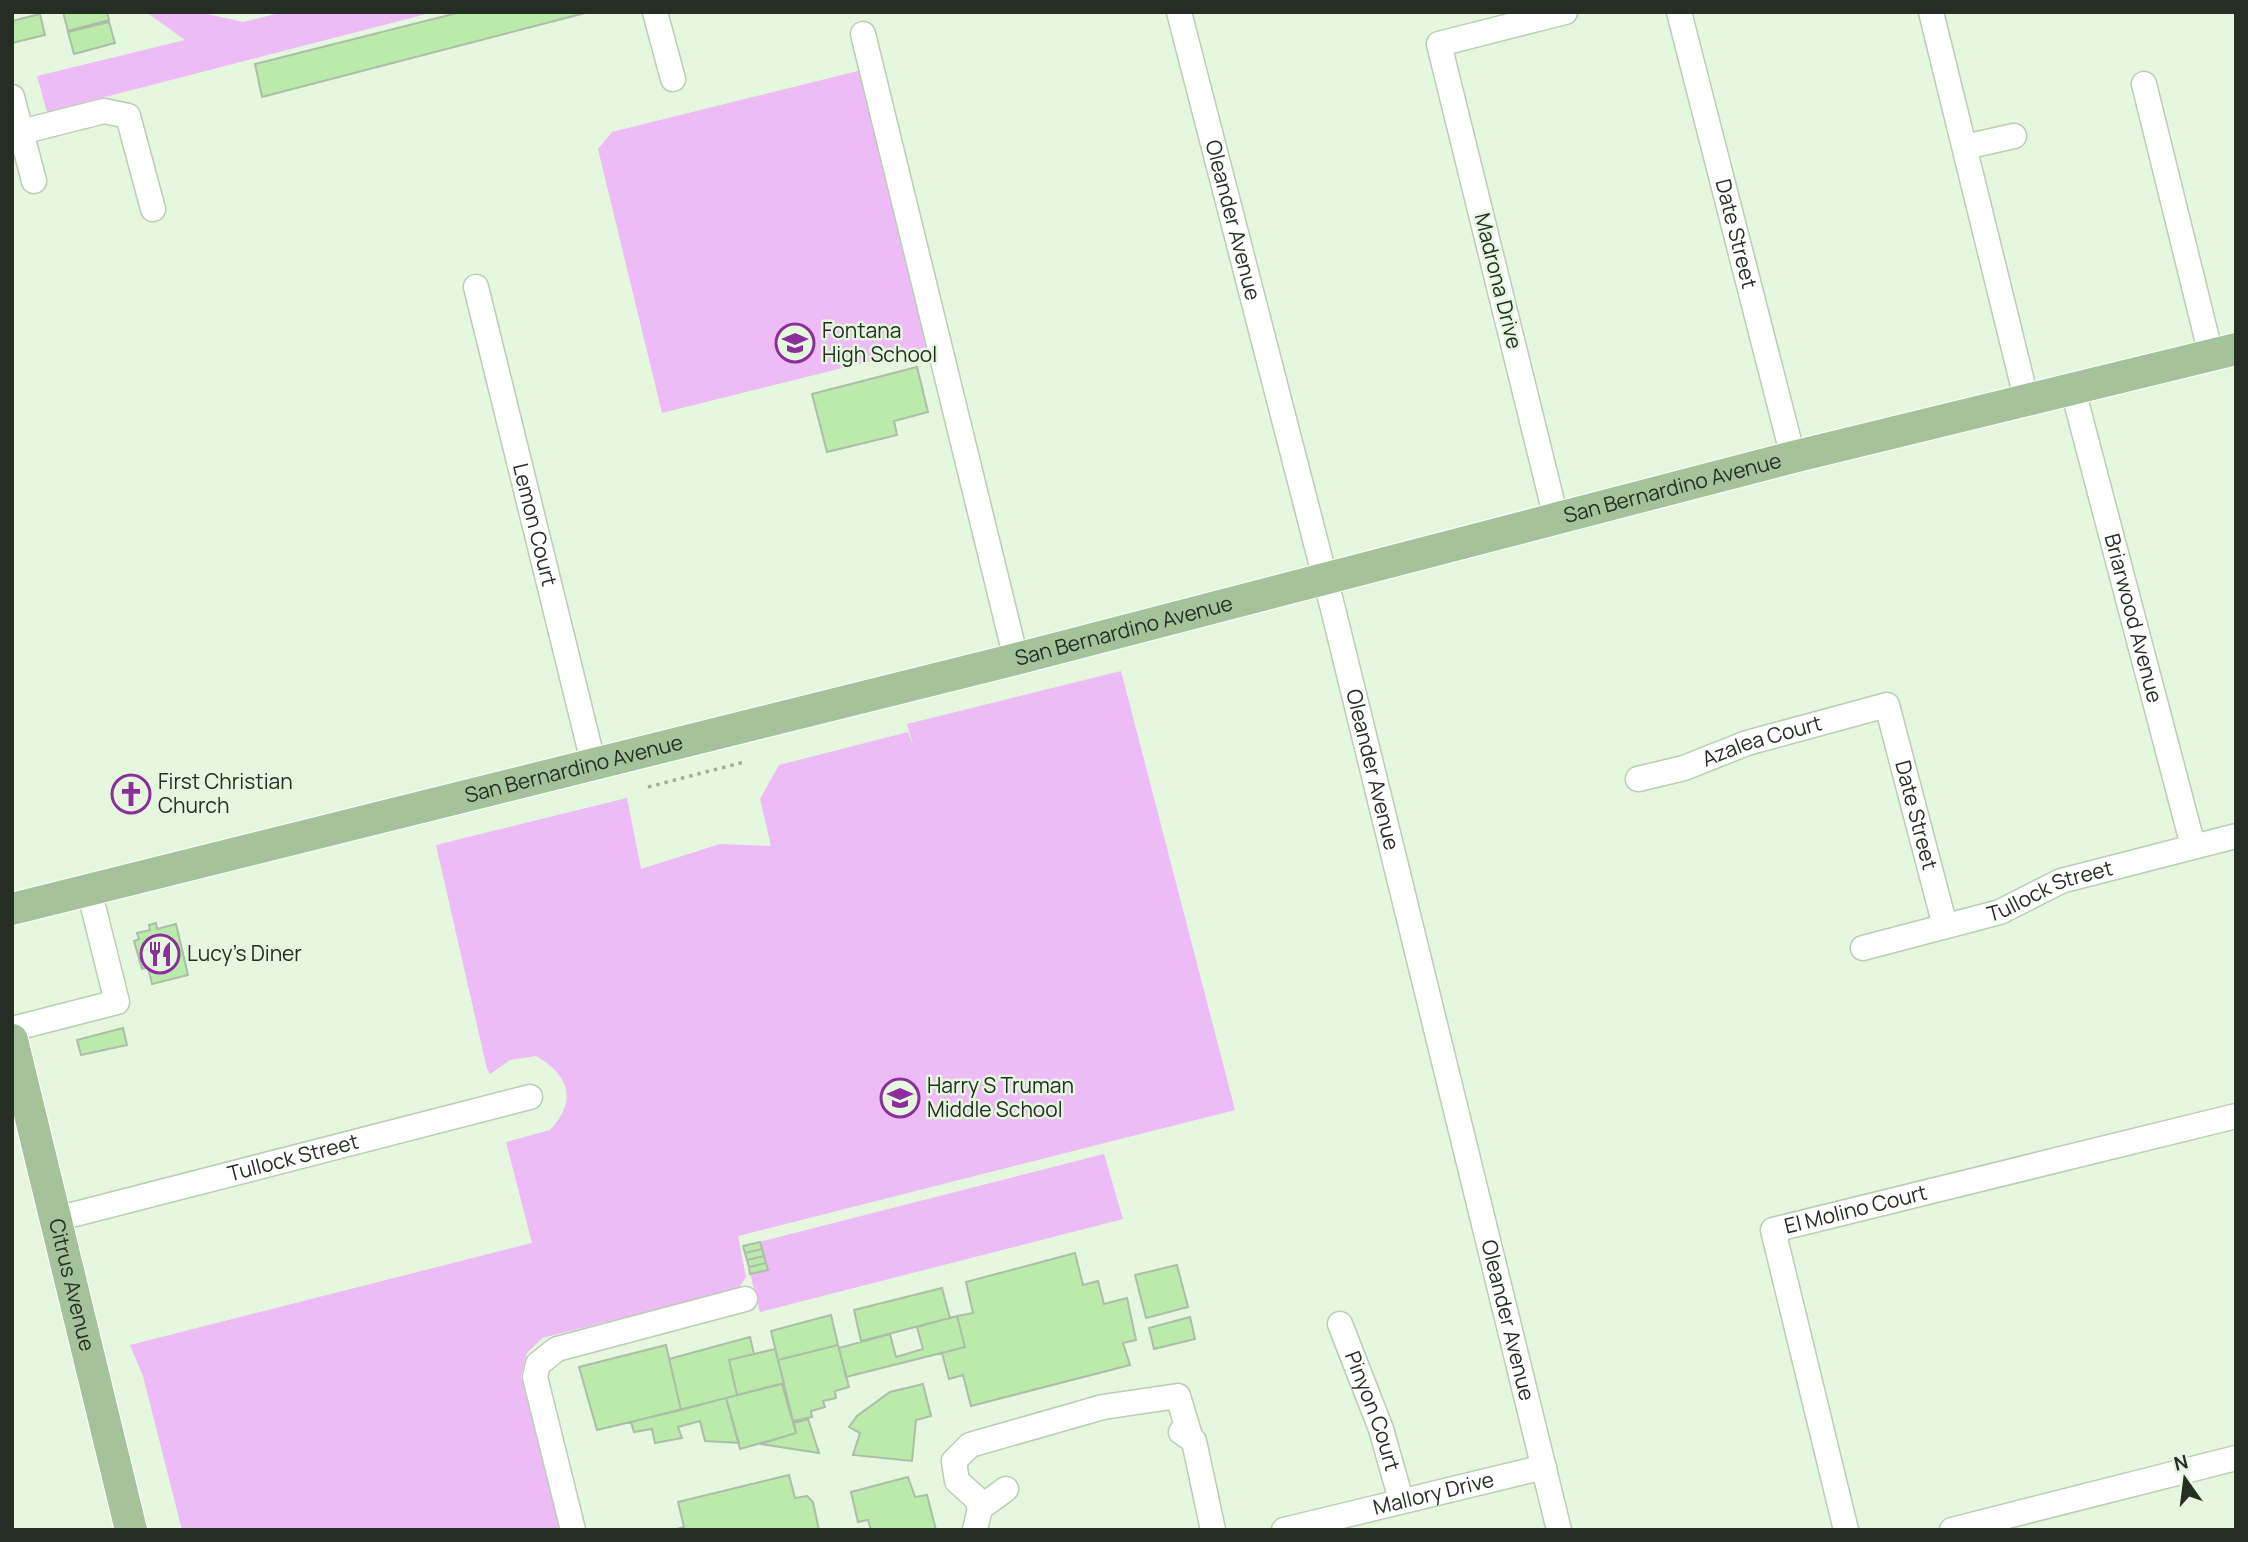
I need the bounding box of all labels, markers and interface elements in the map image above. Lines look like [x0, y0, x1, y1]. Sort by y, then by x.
street label: Oleander Avenue [1200, 137, 1268, 303]
street label: Date Street [1709, 176, 1764, 291]
street label: Madrona Drive [1469, 210, 1529, 352]
place label: Fontana High School [822, 316, 937, 368]
school or university icon: Fontana High School [774, 322, 816, 364]
street label: San Bernardino Avenue [1560, 446, 1784, 529]
street label: Lemon Court [507, 460, 564, 589]
street label: Briarwood Avenue [2098, 530, 2170, 706]
street label: San Bernardino Avenue [1012, 588, 1235, 672]
street label: Oleander Avenue [1340, 686, 1407, 853]
street label: Azalea Court [1698, 708, 1825, 772]
street label: San Bernardino Avenue [462, 727, 686, 809]
street label: Date Street [1889, 757, 1945, 873]
place label: First Christian Church [158, 767, 293, 819]
church icon: First Christian Church [110, 773, 152, 815]
street label: Tullock Street [1984, 853, 2116, 928]
restaurant icon: Lucy's Diner [139, 933, 181, 975]
place label: Lucy's Diner [187, 939, 302, 967]
place label: Harry S Truman Middle School [927, 1071, 1074, 1123]
school or university icon: Harry S Truman Middle School [879, 1077, 921, 1119]
street label: Tullock Street [225, 1127, 361, 1187]
street label: El Molino Court [1781, 1178, 1930, 1240]
street label: Citrus Avenue [43, 1215, 102, 1354]
street label: Oleander Avenue [1475, 1237, 1542, 1403]
street label: Pinyon Court [1339, 1347, 1407, 1474]
north arrow [2150, 1444, 2220, 1514]
text: N [2171, 1448, 2191, 1477]
street label: Mallory Drive [1370, 1465, 1497, 1521]

